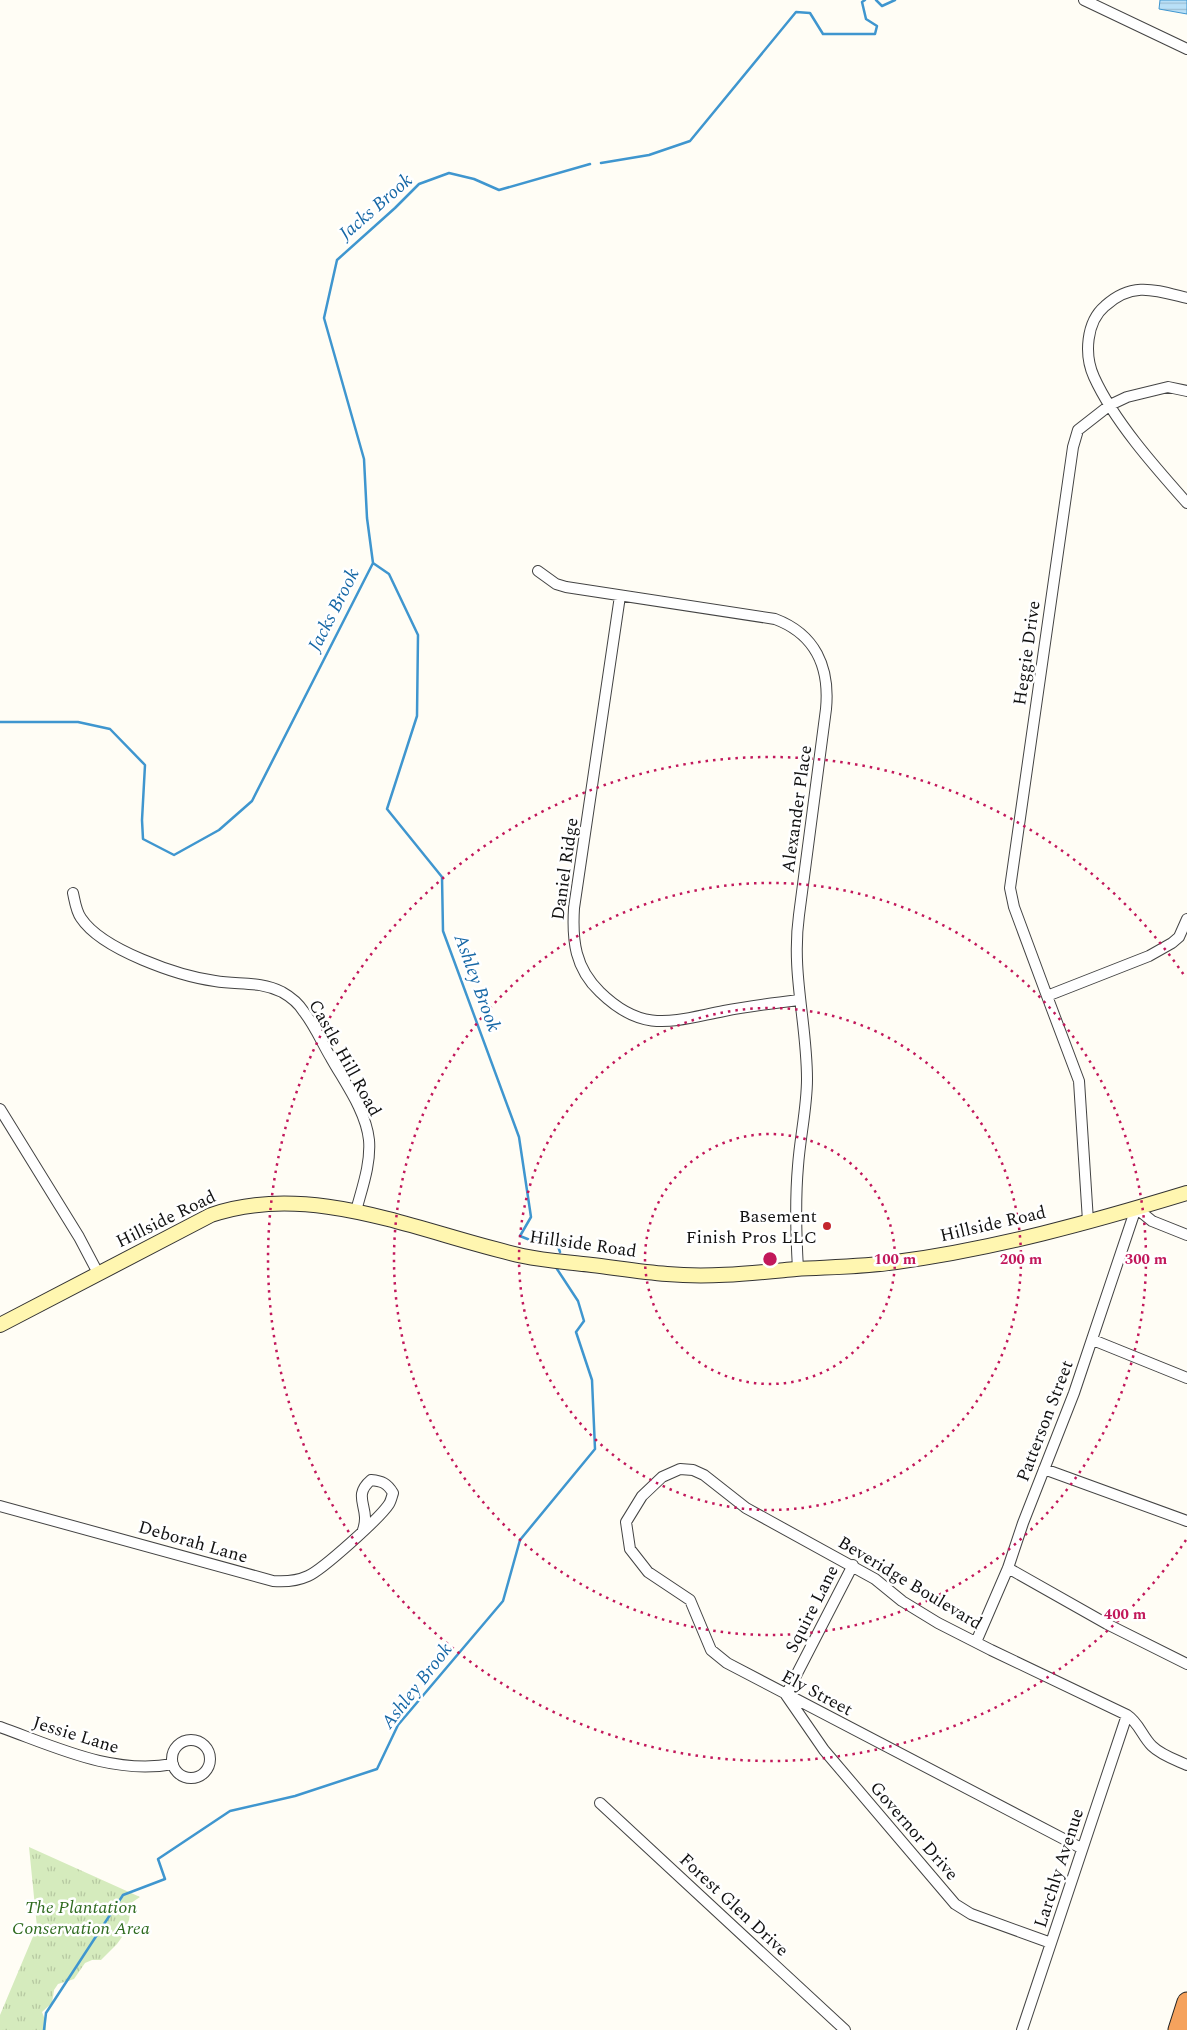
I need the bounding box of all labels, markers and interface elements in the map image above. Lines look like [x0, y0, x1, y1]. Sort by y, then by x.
water label: Jacks Brook [331, 166, 420, 249]
water label: Jacks Brook [300, 563, 367, 658]
street label: Heggie Drive [1006, 599, 1048, 707]
street label: Alexander Place [775, 743, 819, 875]
street label: Daniel Ridge [544, 816, 586, 922]
water label: Ashley Brook [446, 929, 508, 1036]
street label: Castle Hill Road [302, 995, 388, 1121]
street label: Hillside Road [112, 1183, 220, 1255]
street label: Hillside Road [937, 1199, 1049, 1249]
place label: Basement Finish Pros LLC [686, 1203, 817, 1251]
marker: Basement Finish Pros LLC [821, 1220, 833, 1232]
street label: Hillside Road [528, 1223, 638, 1265]
text: 100 m [874, 1248, 917, 1271]
text: 200 m [1000, 1248, 1043, 1271]
text: 300 m [1125, 1248, 1168, 1271]
centre of rings [761, 1250, 779, 1268]
street label: Patterson Street [1009, 1356, 1081, 1486]
street label: Deborah Lane [135, 1513, 251, 1571]
street label: Beveridge Boulevard [833, 1529, 987, 1637]
street label: Squire Lane [778, 1560, 846, 1658]
text: 400 m [1104, 1603, 1147, 1626]
water label: Ashley Brook [374, 1637, 460, 1736]
street label: Ely Street [776, 1663, 858, 1723]
street label: Jessie Lane [30, 1709, 122, 1761]
street label: Governor Drive [863, 1775, 965, 1887]
street label: Larchly Avenue [1027, 1805, 1091, 1931]
street label: Forest Glen Drive [673, 1847, 795, 1963]
park label: The Plantation Conservation Area [12, 1894, 150, 1942]

